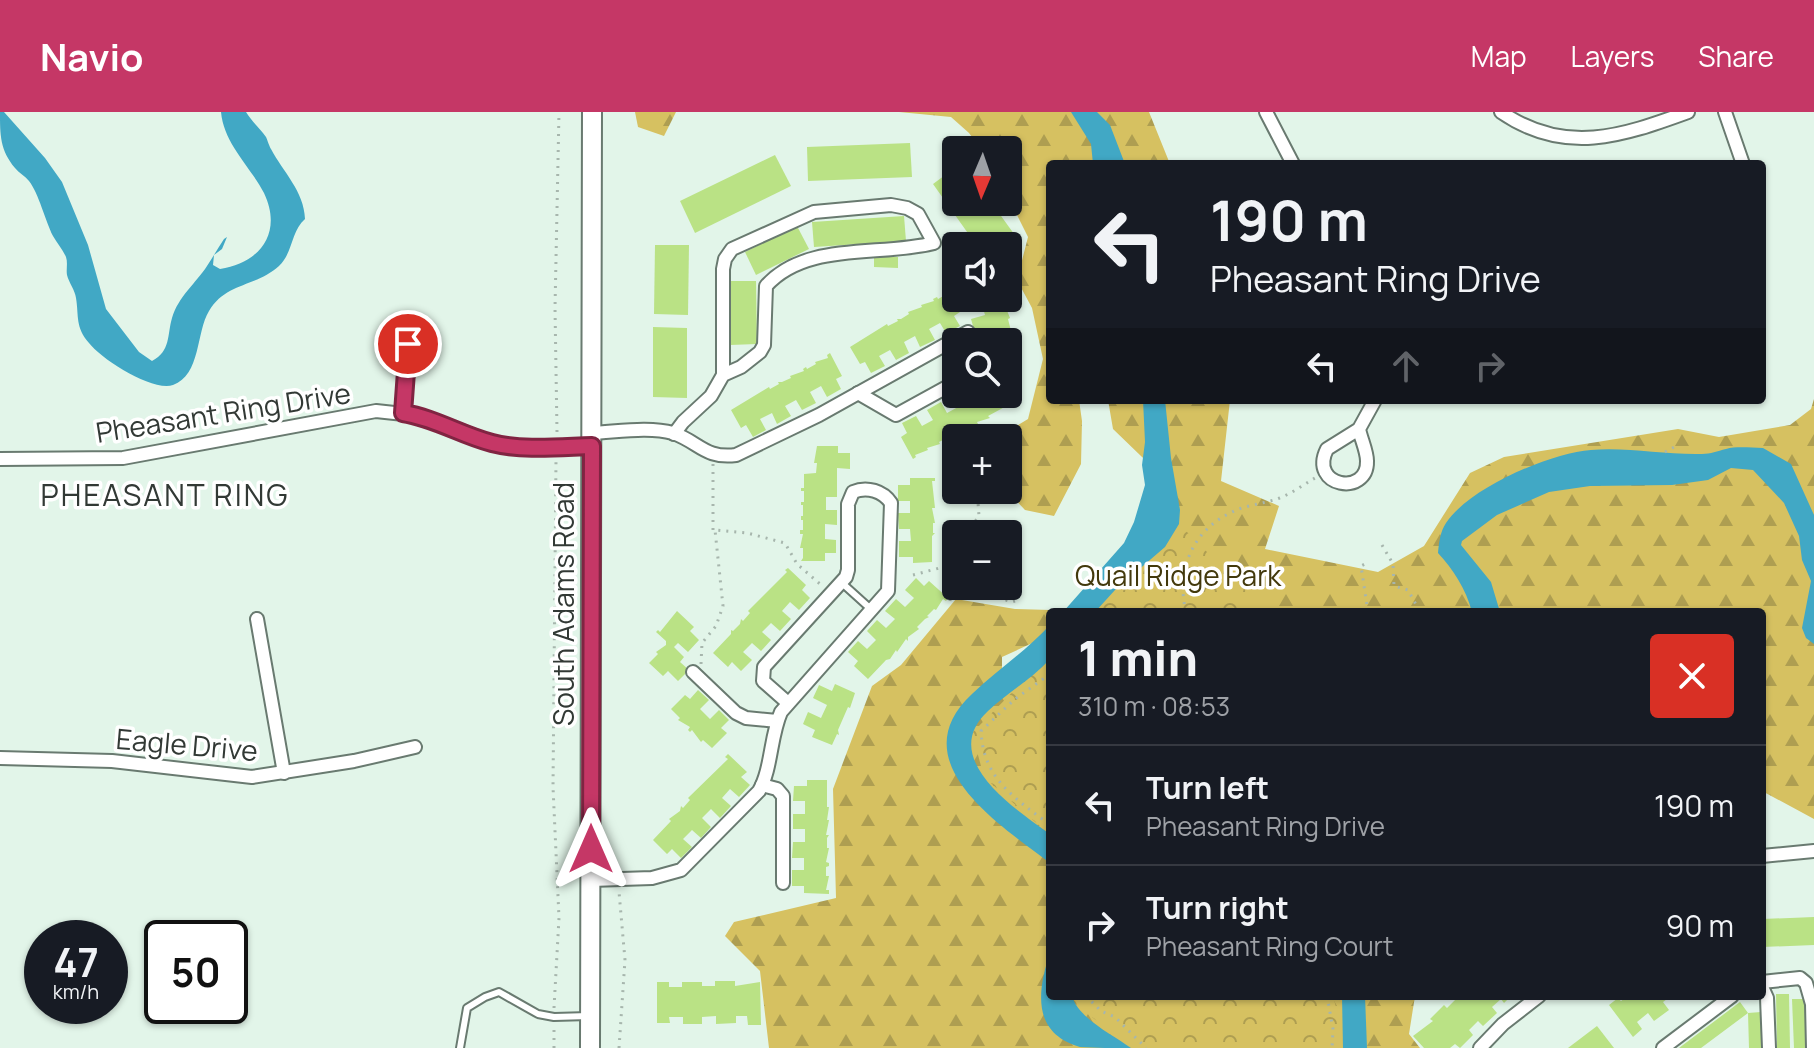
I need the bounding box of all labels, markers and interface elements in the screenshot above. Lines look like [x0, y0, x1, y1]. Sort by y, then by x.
text: Navio [40, 30, 144, 82]
text: Map [1471, 37, 1527, 75]
text: Layers [1571, 37, 1654, 75]
text: Share [1698, 37, 1774, 75]
north arrow [942, 136, 1022, 216]
map controls [942, 136, 1022, 600]
text: 190 m [1210, 181, 1368, 258]
icon: left [1078, 192, 1182, 296]
button: sound [942, 232, 1022, 312]
text: Pheasant Ring Drive [1210, 254, 1541, 303]
pin [374, 310, 442, 378]
icon: arrive [386, 322, 430, 366]
button: search [942, 328, 1022, 408]
icon: left [1300, 344, 1344, 388]
icon: ahead [1384, 344, 1428, 388]
icon: right [1468, 344, 1512, 388]
street label: Pheasant Ring Drive [93, 373, 353, 451]
button: + [942, 424, 1022, 504]
district label: PHEASANT RING [41, 474, 289, 515]
street label: South Adams Road [544, 482, 582, 726]
button: − [942, 520, 1022, 600]
park label: Quail Ridge Park [1075, 556, 1282, 594]
text: 1 min [1078, 625, 1198, 690]
button: close [1650, 634, 1734, 718]
text: 310 m · 08:53 [1078, 688, 1230, 724]
street label: Eagle Drive [115, 719, 259, 769]
text: Turn left [1146, 767, 1269, 808]
icon: left [1078, 783, 1122, 827]
text: 190 m [1654, 785, 1734, 826]
position arrow [549, 807, 633, 891]
text: Pheasant Ring Drive [1146, 808, 1385, 844]
text: Turn right [1146, 887, 1289, 928]
icon: right [1078, 903, 1122, 947]
text: 90 m [1666, 905, 1734, 946]
speed limit sign: 50 [144, 920, 248, 1024]
text: Pheasant Ring Court [1146, 928, 1393, 964]
text: 47 [53, 934, 99, 989]
text: km/h [53, 978, 99, 1005]

